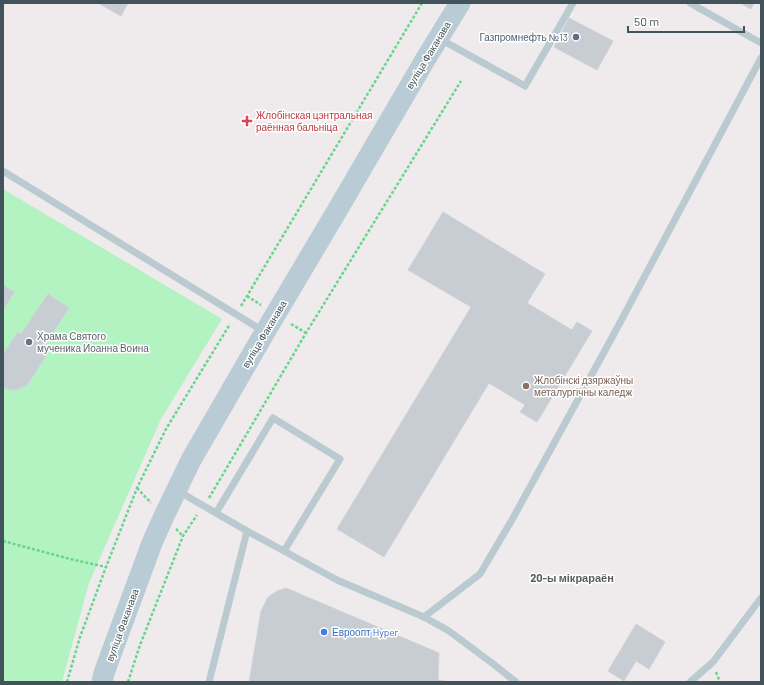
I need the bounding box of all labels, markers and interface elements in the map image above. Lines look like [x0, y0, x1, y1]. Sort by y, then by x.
scale bar [628, 8, 744, 34]
text: 50 m [634, 14, 659, 28]
street label: вуліца Факанава [403, 19, 453, 91]
place label: Газпромнефть №13 [479, 31, 568, 43]
marker: Газпромнефть №13 [571, 32, 581, 42]
place label: Жлобінская цэнтральная раённая бальніца [256, 109, 372, 133]
marker: Жлобінская цэнтральная раённая бальніца [241, 115, 253, 127]
street label: вуліца Факанава [239, 298, 289, 370]
place label: Храма Святого мученика Иоанна Воина [37, 330, 149, 354]
marker: Храма Святого мученика Иоанна Воина [24, 337, 34, 347]
place label: Жлобінскі дзяржаўны металургічны каледж [534, 374, 633, 398]
marker: Жлобінскі дзяржаўны металургічны каледж [521, 381, 531, 391]
district label: 20-ы мікрараён [530, 571, 614, 584]
street label: вуліца Факанава [103, 587, 141, 663]
place label: Евроопт Hyper [332, 626, 399, 638]
marker: Евроопт Hyper [319, 627, 329, 637]

